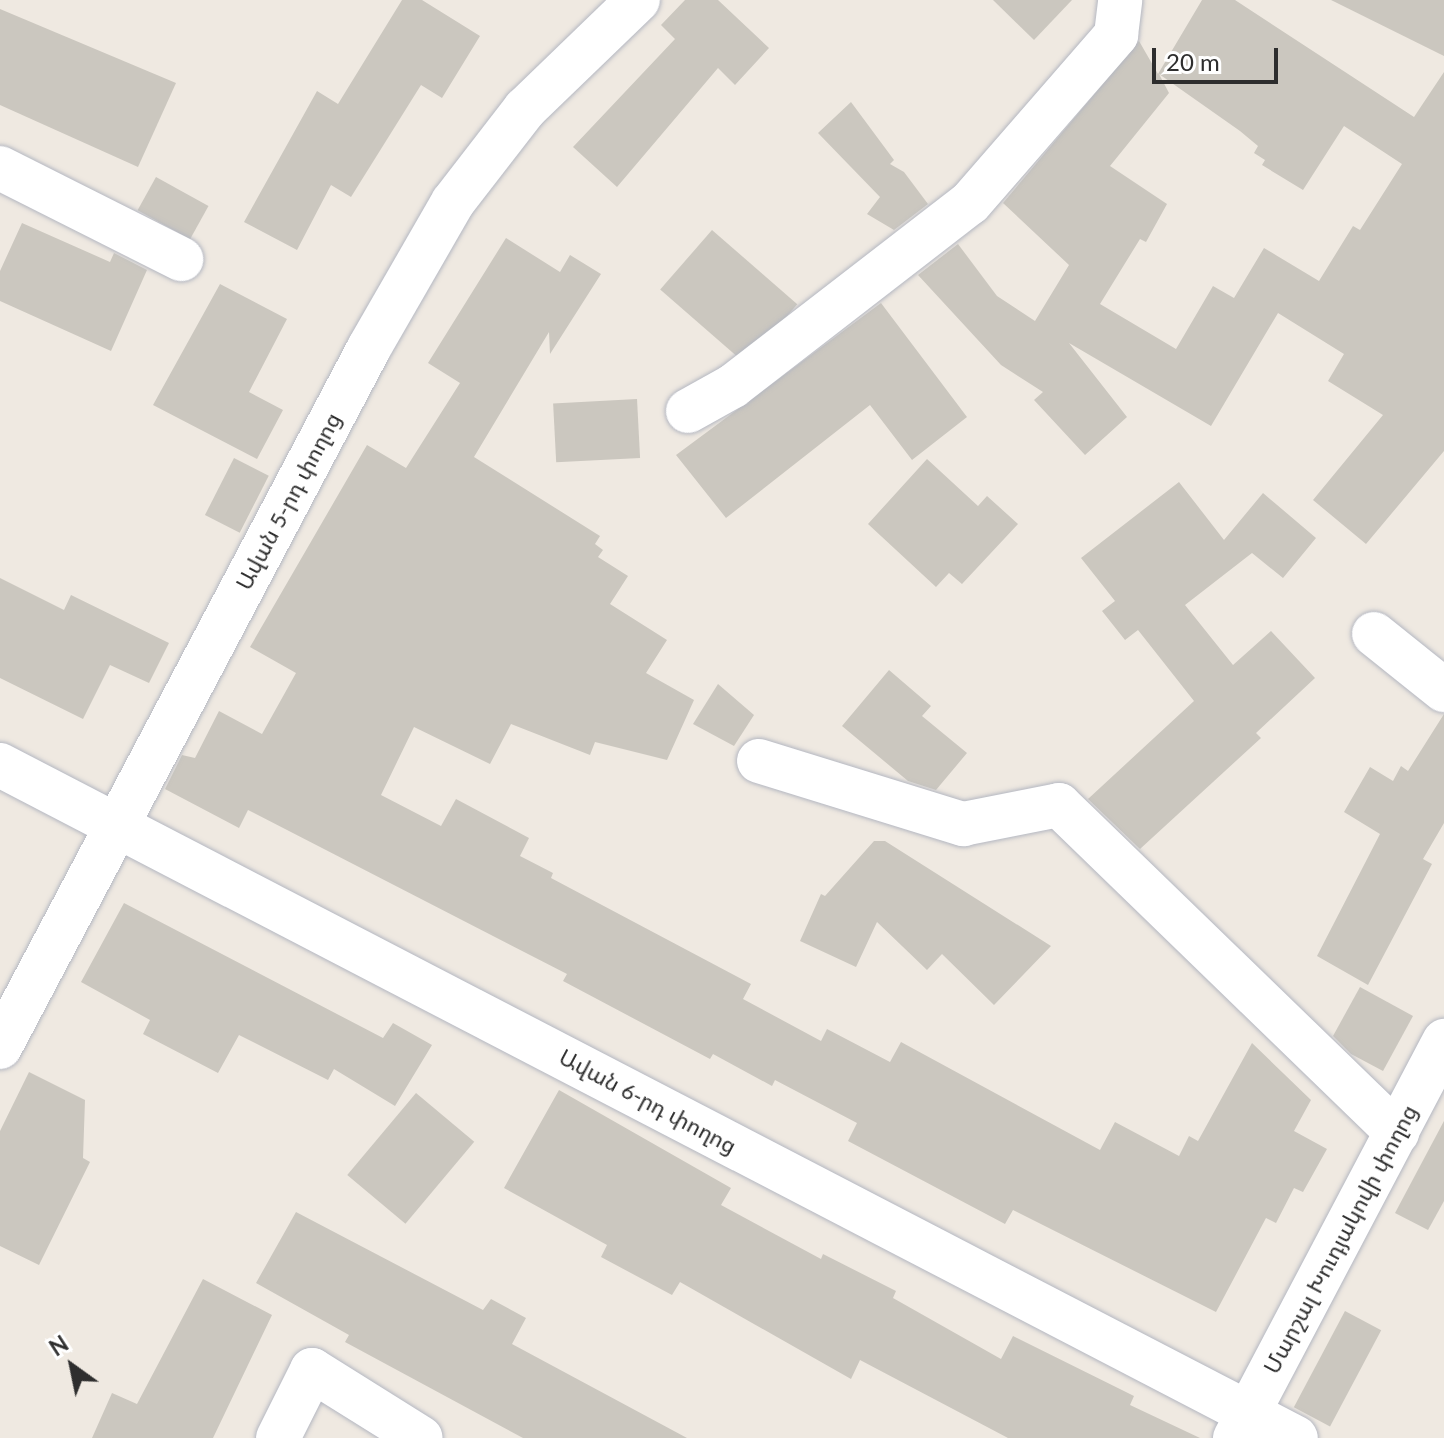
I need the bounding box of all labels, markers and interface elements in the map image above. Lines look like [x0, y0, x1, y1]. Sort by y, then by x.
scale bar [1156, 32, 1282, 82]
text: 20 m [1166, 47, 1220, 76]
street label: Ավան 5-րդ փողոց [230, 408, 346, 594]
street label: Ավան 6-րդ փողոց [555, 1043, 741, 1159]
street label: Մարշալ Խուդյակովի փողոց [1258, 1100, 1422, 1378]
north arrow [32, 1326, 112, 1406]
text: N [44, 1330, 73, 1361]

